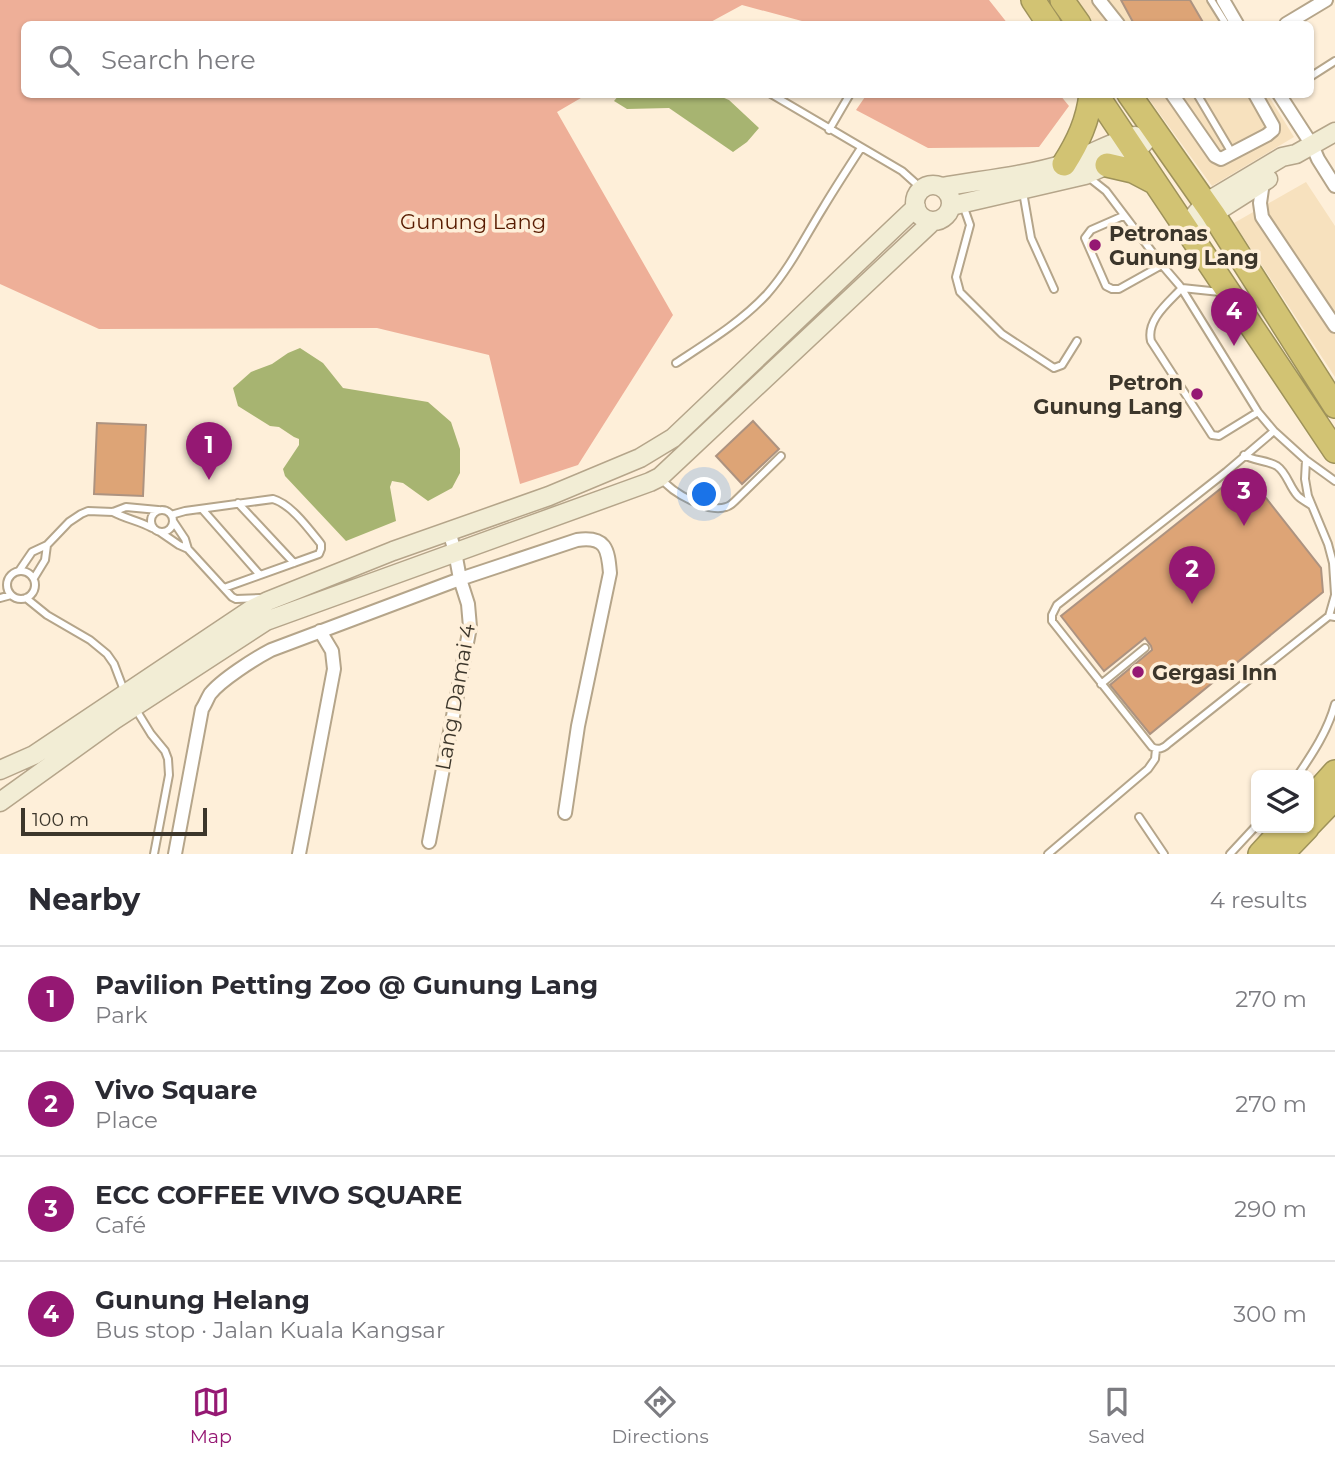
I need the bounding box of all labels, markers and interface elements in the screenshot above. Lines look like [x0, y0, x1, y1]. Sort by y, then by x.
search box [21, 21, 1314, 98]
icon: search [45, 41, 83, 79]
text: Search here [101, 44, 256, 76]
park label: Gunung Lang [400, 209, 546, 234]
place label: Petronas Gunung Lang [1109, 221, 1259, 270]
marker: Petronas Gunung Lang [1087, 237, 1103, 253]
pin: 4 [1211, 288, 1257, 346]
place label: Petron Gunung Lang [1033, 370, 1183, 419]
marker: Petron Gunung Lang [1189, 386, 1205, 402]
pin: 1 [186, 422, 232, 480]
pin: 3 [1221, 468, 1267, 526]
your location [687, 477, 721, 511]
pin: 2 [1169, 546, 1215, 604]
street label: Lang Damai 4 [430, 622, 480, 772]
place label: Gergasi Inn [1152, 660, 1277, 685]
marker: Gergasi Inn [1130, 664, 1146, 680]
map controls [1251, 770, 1314, 833]
button: layers [1251, 770, 1314, 833]
scale bar [21, 805, 206, 837]
text: 100 m [32, 808, 89, 831]
text: Nearby [28, 881, 140, 918]
text: 4 results [1210, 886, 1307, 914]
text: Pavilion Petting Zoo @ Gunung Lang [95, 969, 598, 1001]
text: 1 [46, 985, 56, 1013]
text: 270 m [1235, 985, 1307, 1013]
text: Park [95, 1001, 148, 1029]
text: Vivo Square [95, 1074, 257, 1106]
text: 2 [44, 1090, 58, 1118]
text: 270 m [1235, 1090, 1307, 1118]
text: Place [95, 1106, 158, 1134]
text: ECC COFFEE VIVO SQUARE [95, 1179, 462, 1211]
text: 3 [44, 1195, 58, 1223]
text: 290 m [1234, 1195, 1307, 1223]
text: Café [95, 1211, 146, 1239]
text: Gunung Helang [95, 1284, 310, 1316]
text: 4 [43, 1300, 59, 1328]
text: 300 m [1233, 1300, 1307, 1328]
text: Bus stop · Jalan Kuala Kangsar [95, 1316, 445, 1344]
tab: Map [190, 1383, 232, 1448]
tab: Directions [611, 1383, 709, 1448]
tab: Saved [1088, 1383, 1145, 1448]

